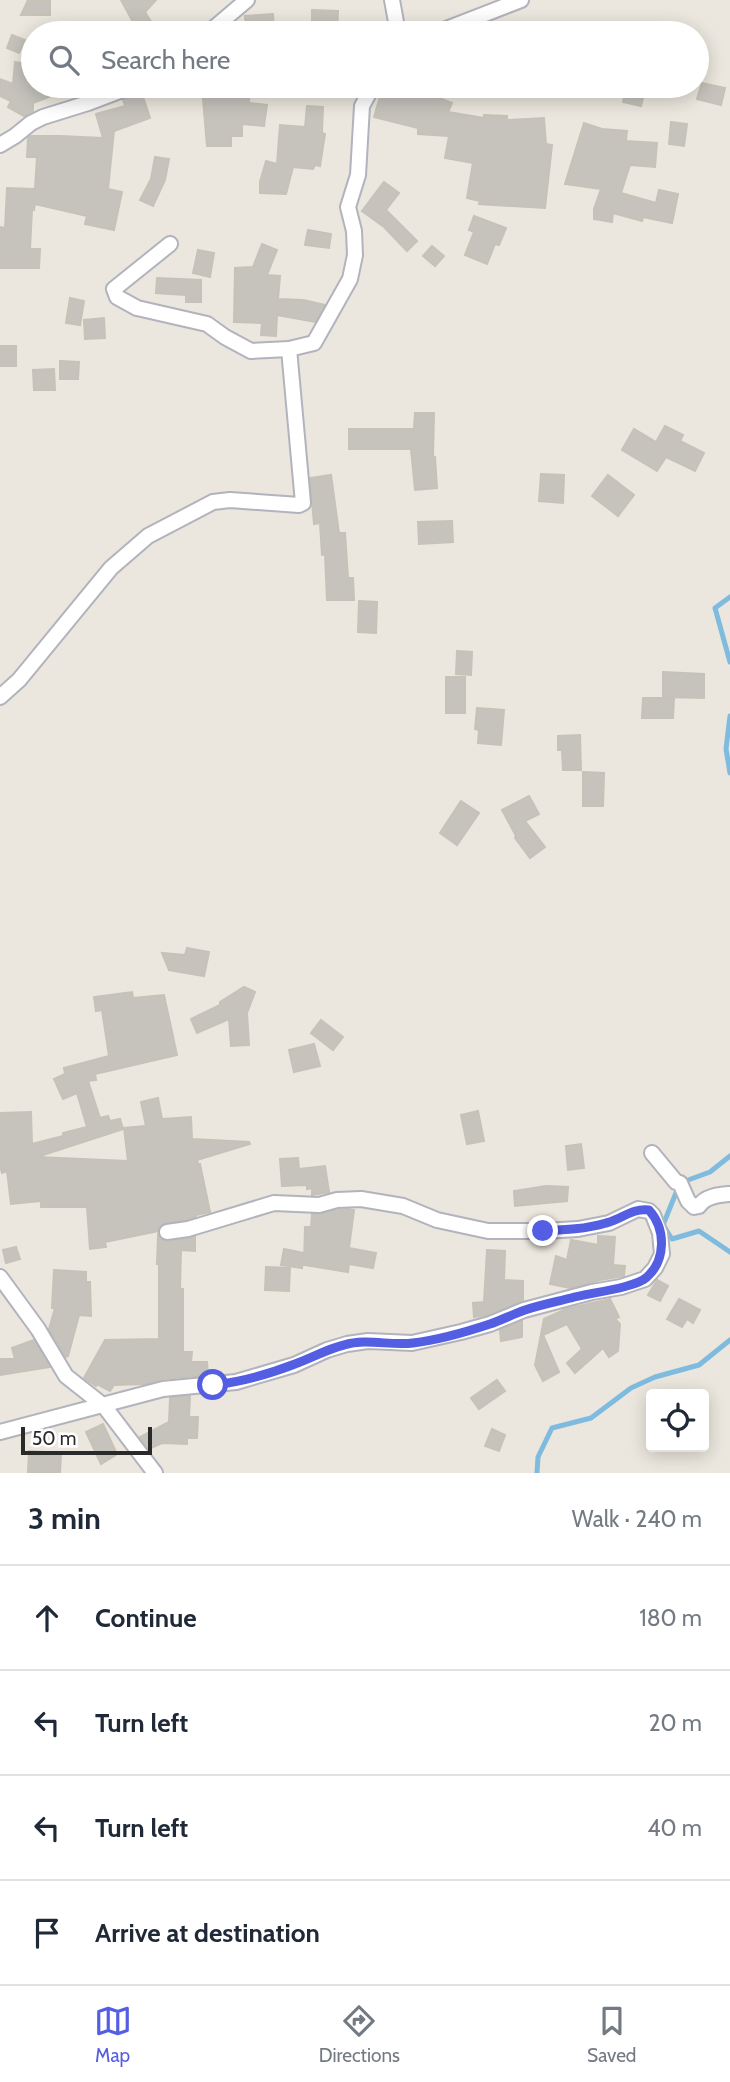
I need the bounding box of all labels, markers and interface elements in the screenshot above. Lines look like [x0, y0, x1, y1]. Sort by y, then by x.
search box [21, 21, 709, 98]
icon: search [45, 41, 83, 79]
text: Search here [101, 44, 230, 76]
route end [527, 1215, 558, 1246]
route start [197, 1369, 228, 1400]
map controls [646, 1389, 709, 1452]
button: locate [646, 1389, 709, 1452]
scale bar [21, 1424, 152, 1456]
text: 50 m [32, 1427, 76, 1450]
text: 3 min [28, 1500, 101, 1537]
text: Walk · 240 m [572, 1505, 702, 1533]
icon: ahead [28, 1599, 66, 1637]
text: Continue [95, 1602, 197, 1634]
text: 180 m [639, 1604, 702, 1632]
icon: left [28, 1704, 66, 1742]
text: Turn left [95, 1707, 188, 1739]
text: 20 m [649, 1709, 702, 1737]
icon: left [28, 1809, 66, 1847]
text: Turn left [95, 1812, 188, 1844]
text: 40 m [647, 1814, 702, 1842]
icon: arrive [28, 1914, 66, 1952]
text: Arrive at destination [95, 1917, 320, 1949]
tab: Map [94, 2002, 132, 2067]
tab: Directions [319, 2002, 400, 2067]
tab: Saved [587, 2002, 636, 2067]

